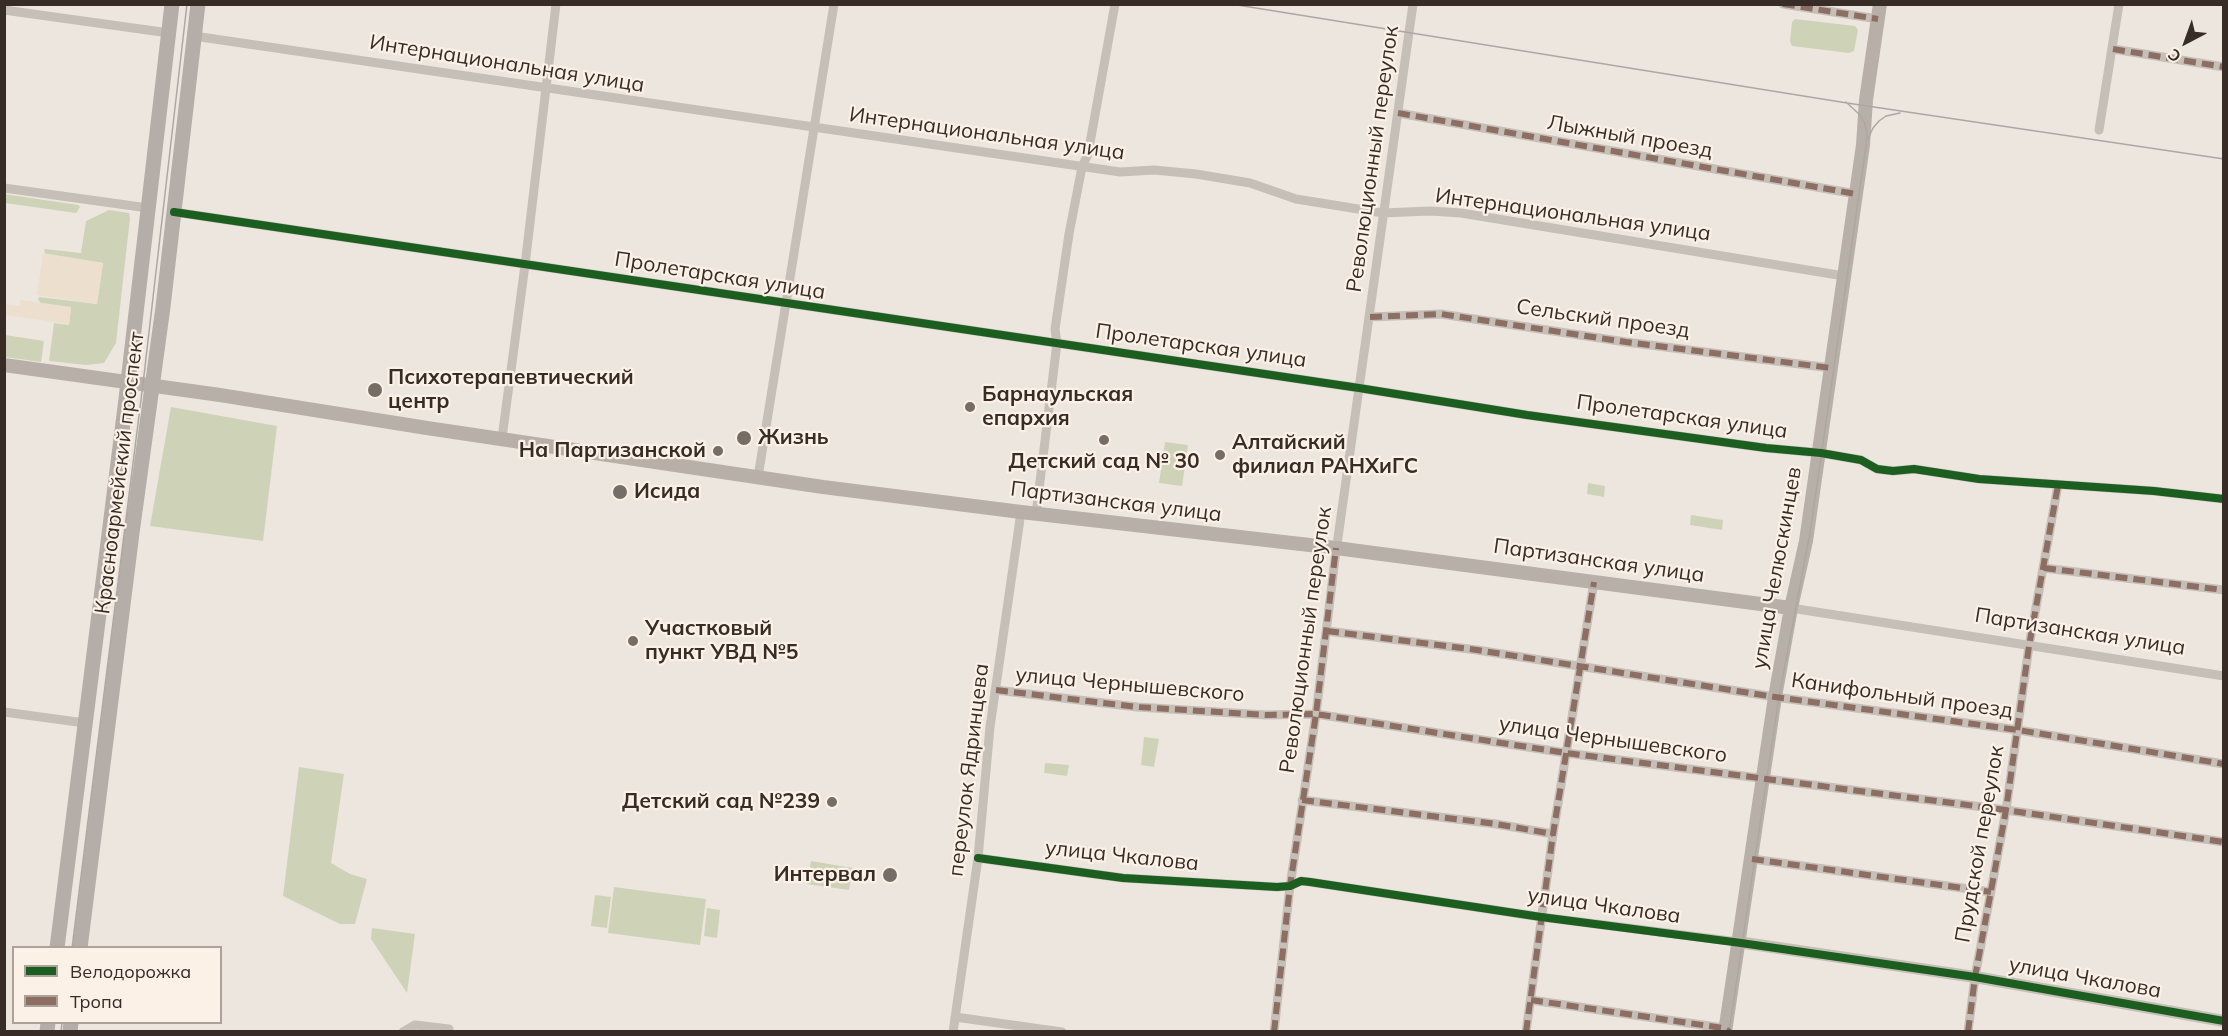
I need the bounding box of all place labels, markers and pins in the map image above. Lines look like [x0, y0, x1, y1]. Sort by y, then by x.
place label: Психотерапевтический центр [388, 365, 634, 415]
marker: Психотерапевтический центр [366, 381, 384, 399]
place label: Барнаульская епархия [982, 382, 1133, 432]
marker: Барнаульская епархия [963, 400, 977, 414]
place label: Жизнь [758, 425, 829, 451]
marker: Жизнь [735, 429, 753, 447]
place label: Алтайский филиал РАНХиГС [1232, 430, 1418, 480]
marker: Детский сад № 30 [1097, 433, 1111, 447]
place label: На Партизанской [519, 438, 706, 464]
marker: На Партизанской [711, 444, 725, 458]
marker: Алтайский филиал РАНХиГС [1213, 448, 1227, 462]
place label: Детский сад № 30 [1008, 449, 1200, 475]
place label: Исида [634, 479, 700, 505]
marker: Исида [611, 483, 629, 501]
place label: Участковый пункт УВД №5 [645, 616, 798, 666]
marker: Участковый пункт УВД №5 [626, 634, 640, 648]
place label: Детский сад №239 [622, 789, 820, 815]
marker: Детский сад №239 [825, 795, 839, 809]
place label: Интервал [774, 862, 876, 888]
marker: Интервал [881, 866, 899, 884]

